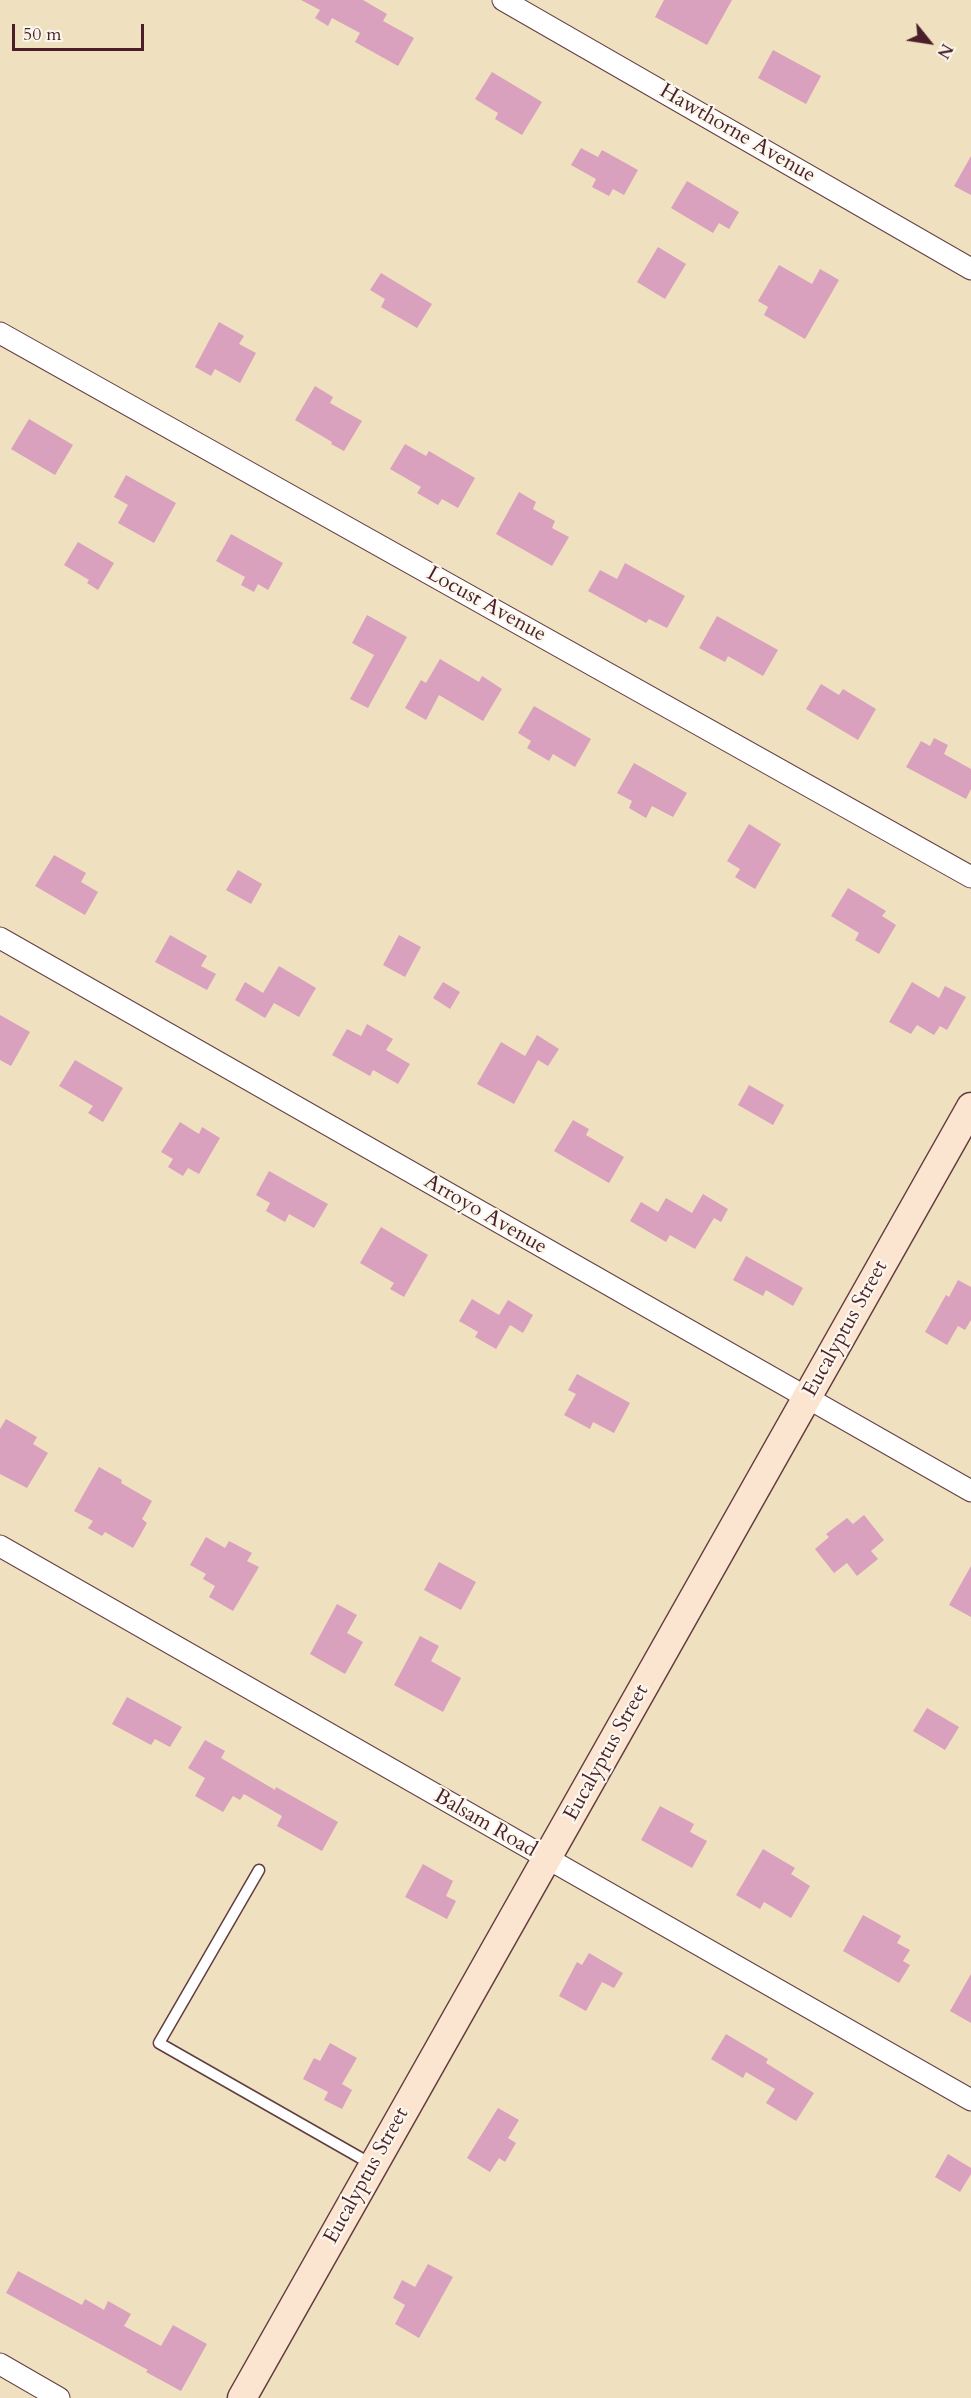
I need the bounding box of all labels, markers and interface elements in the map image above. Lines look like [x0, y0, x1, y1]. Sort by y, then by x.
scale bar [15, 12, 147, 50]
north arrow [899, 12, 959, 72]
text: 50 m [23, 22, 62, 47]
text: N [932, 39, 958, 63]
street label: Hawthorne Avenue [655, 79, 819, 189]
street label: Locust Avenue [422, 562, 550, 648]
street label: Arroyo Avenue [419, 1170, 551, 1260]
street label: Eucalyptus Street [798, 1256, 894, 1402]
street label: Eucalyptus Street [559, 1680, 655, 1826]
street label: Balsam Road [429, 1785, 541, 1863]
street label: Eucalyptus Street [319, 2103, 415, 2249]

